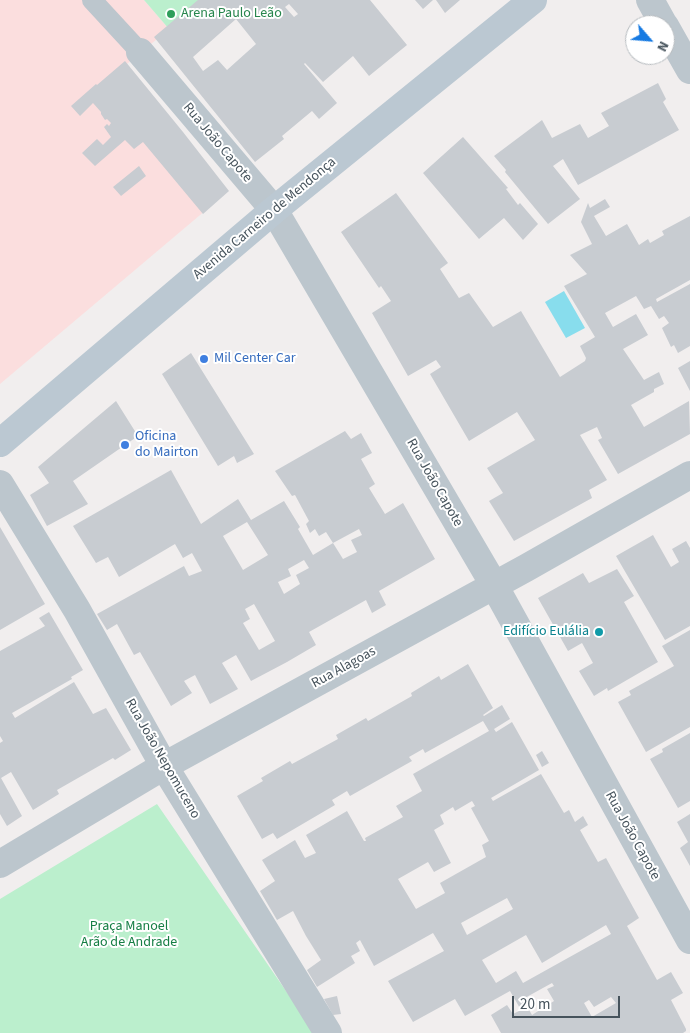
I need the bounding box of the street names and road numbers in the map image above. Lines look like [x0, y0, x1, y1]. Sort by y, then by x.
street label: Rua João Capote [179, 100, 255, 186]
street label: Avenida Carneiro de Mendonça [190, 154, 340, 284]
street label: Rua João Capote [402, 436, 466, 530]
street label: Rua Alagoas [309, 643, 379, 693]
street label: Rua João Nepomuceno [121, 696, 203, 822]
street label: Rua João Capote [601, 789, 663, 883]

